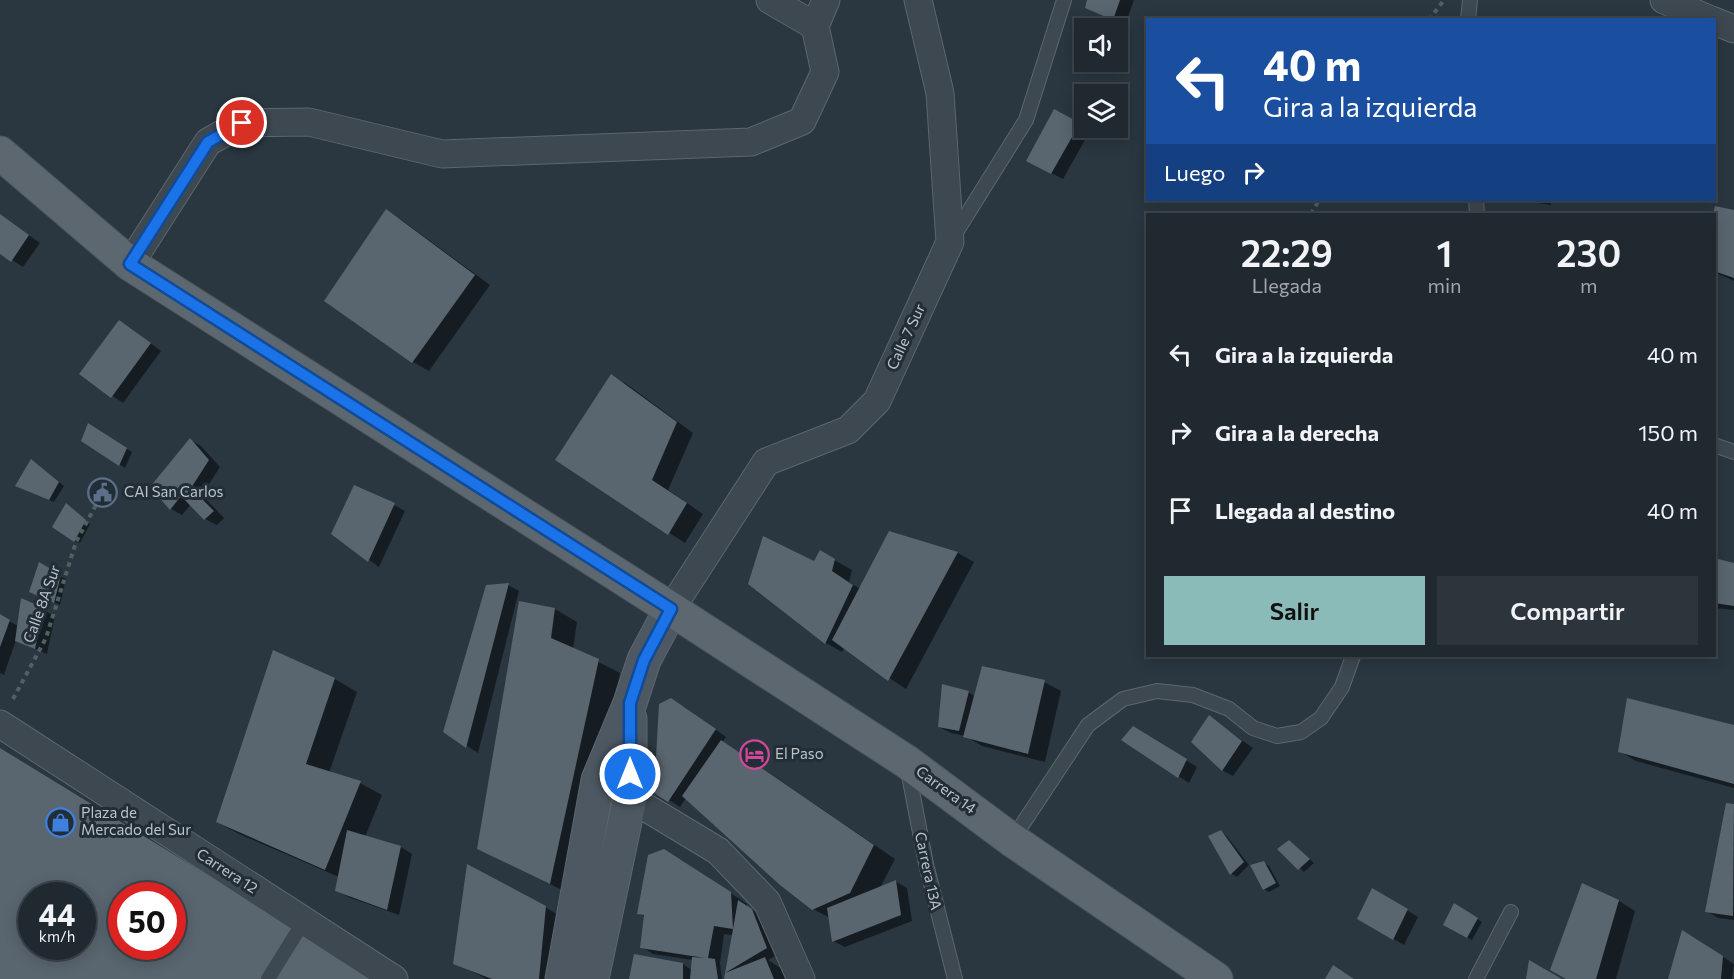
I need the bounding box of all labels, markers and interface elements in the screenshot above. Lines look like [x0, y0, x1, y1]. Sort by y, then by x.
map controls [1074, 18, 1128, 138]
button: sound [1074, 18, 1128, 72]
text: 40 m [1263, 38, 1361, 90]
icon: left [1164, 42, 1242, 120]
button: layers [1074, 84, 1128, 138]
text: Gira a la izquierda [1263, 90, 1477, 123]
pin [216, 97, 267, 148]
icon: arrive [225, 106, 258, 139]
icon: right [1237, 156, 1270, 189]
text: Luego [1164, 159, 1225, 186]
text: 22:29 [1241, 230, 1333, 274]
text: 1 [1437, 230, 1453, 274]
text: 230 [1556, 230, 1621, 274]
text: Llegada [1252, 273, 1322, 297]
text: min [1428, 273, 1462, 297]
text: m [1580, 273, 1598, 297]
street label: Calle 7 Sur [882, 301, 928, 372]
icon: left [1164, 338, 1197, 371]
text: Gira a la izquierda [1215, 341, 1393, 368]
text: 40 m [1647, 341, 1698, 368]
icon: right [1164, 416, 1197, 449]
text: Gira a la derecha [1215, 419, 1379, 446]
text: 150 m [1638, 419, 1698, 446]
public building icon: CAI San Carlos [87, 476, 119, 508]
place label: CAI San Carlos [124, 482, 224, 500]
icon: arrive [1164, 494, 1197, 527]
text: Llegada al destino [1215, 497, 1395, 524]
text: 40 m [1647, 497, 1698, 524]
street label: Calle 8A Sur [19, 562, 63, 645]
button: Salir [1164, 576, 1425, 645]
button: Compartir [1437, 576, 1698, 645]
hotel icon: El Paso [738, 738, 770, 770]
position arrow [598, 742, 662, 806]
place label: El Paso [775, 744, 824, 762]
street label: Carrera 14 [913, 761, 980, 817]
place label: Plaza de Mercado del Sur [81, 803, 191, 838]
shop icon: Plaza de Mercado del Sur [44, 806, 76, 838]
street label: Carrera 13A [912, 830, 946, 911]
street label: Carrera 12 [194, 844, 261, 897]
speed limit sign: 50 [108, 882, 186, 960]
text: 44 [39, 895, 75, 932]
text: km/h [39, 927, 75, 945]

